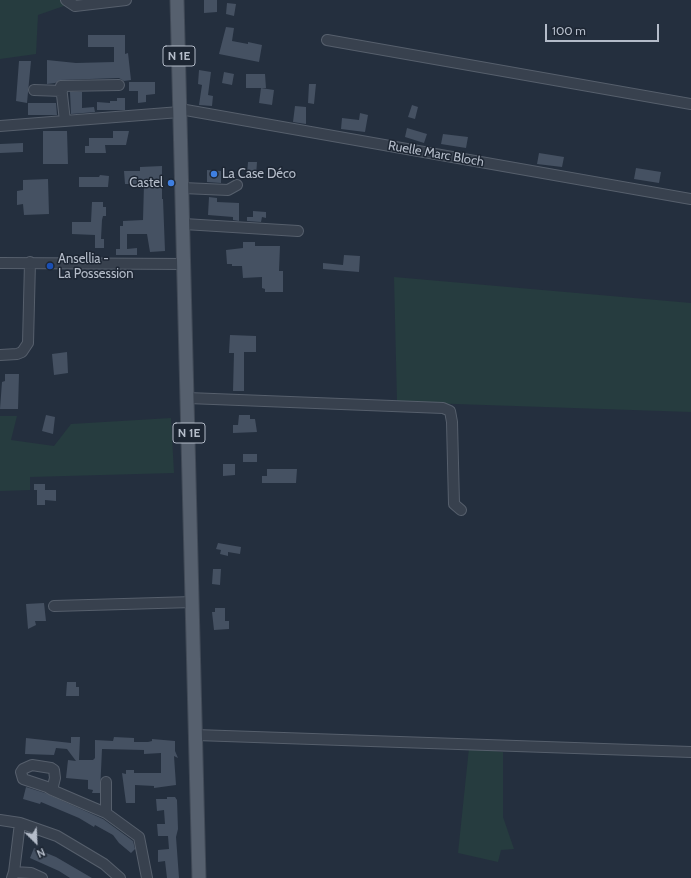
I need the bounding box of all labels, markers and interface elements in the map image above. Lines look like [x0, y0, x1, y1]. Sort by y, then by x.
scale bar [547, 16, 661, 42]
text: 100 m [552, 23, 586, 38]
road number: N 1E [163, 46, 195, 66]
street label: Ruelle Marc Bloch [387, 138, 485, 170]
place label: La Case Déco [222, 166, 296, 182]
marker: La Case Déco [209, 169, 219, 179]
place label: Castel [129, 175, 163, 191]
marker: Castel [166, 178, 176, 188]
place label: Ansellia - La Possession [58, 251, 133, 282]
marker: Ansellia - La Possession [45, 261, 55, 271]
road number: N 1E [173, 423, 205, 443]
north arrow [16, 822, 56, 862]
text: N [34, 845, 47, 861]

